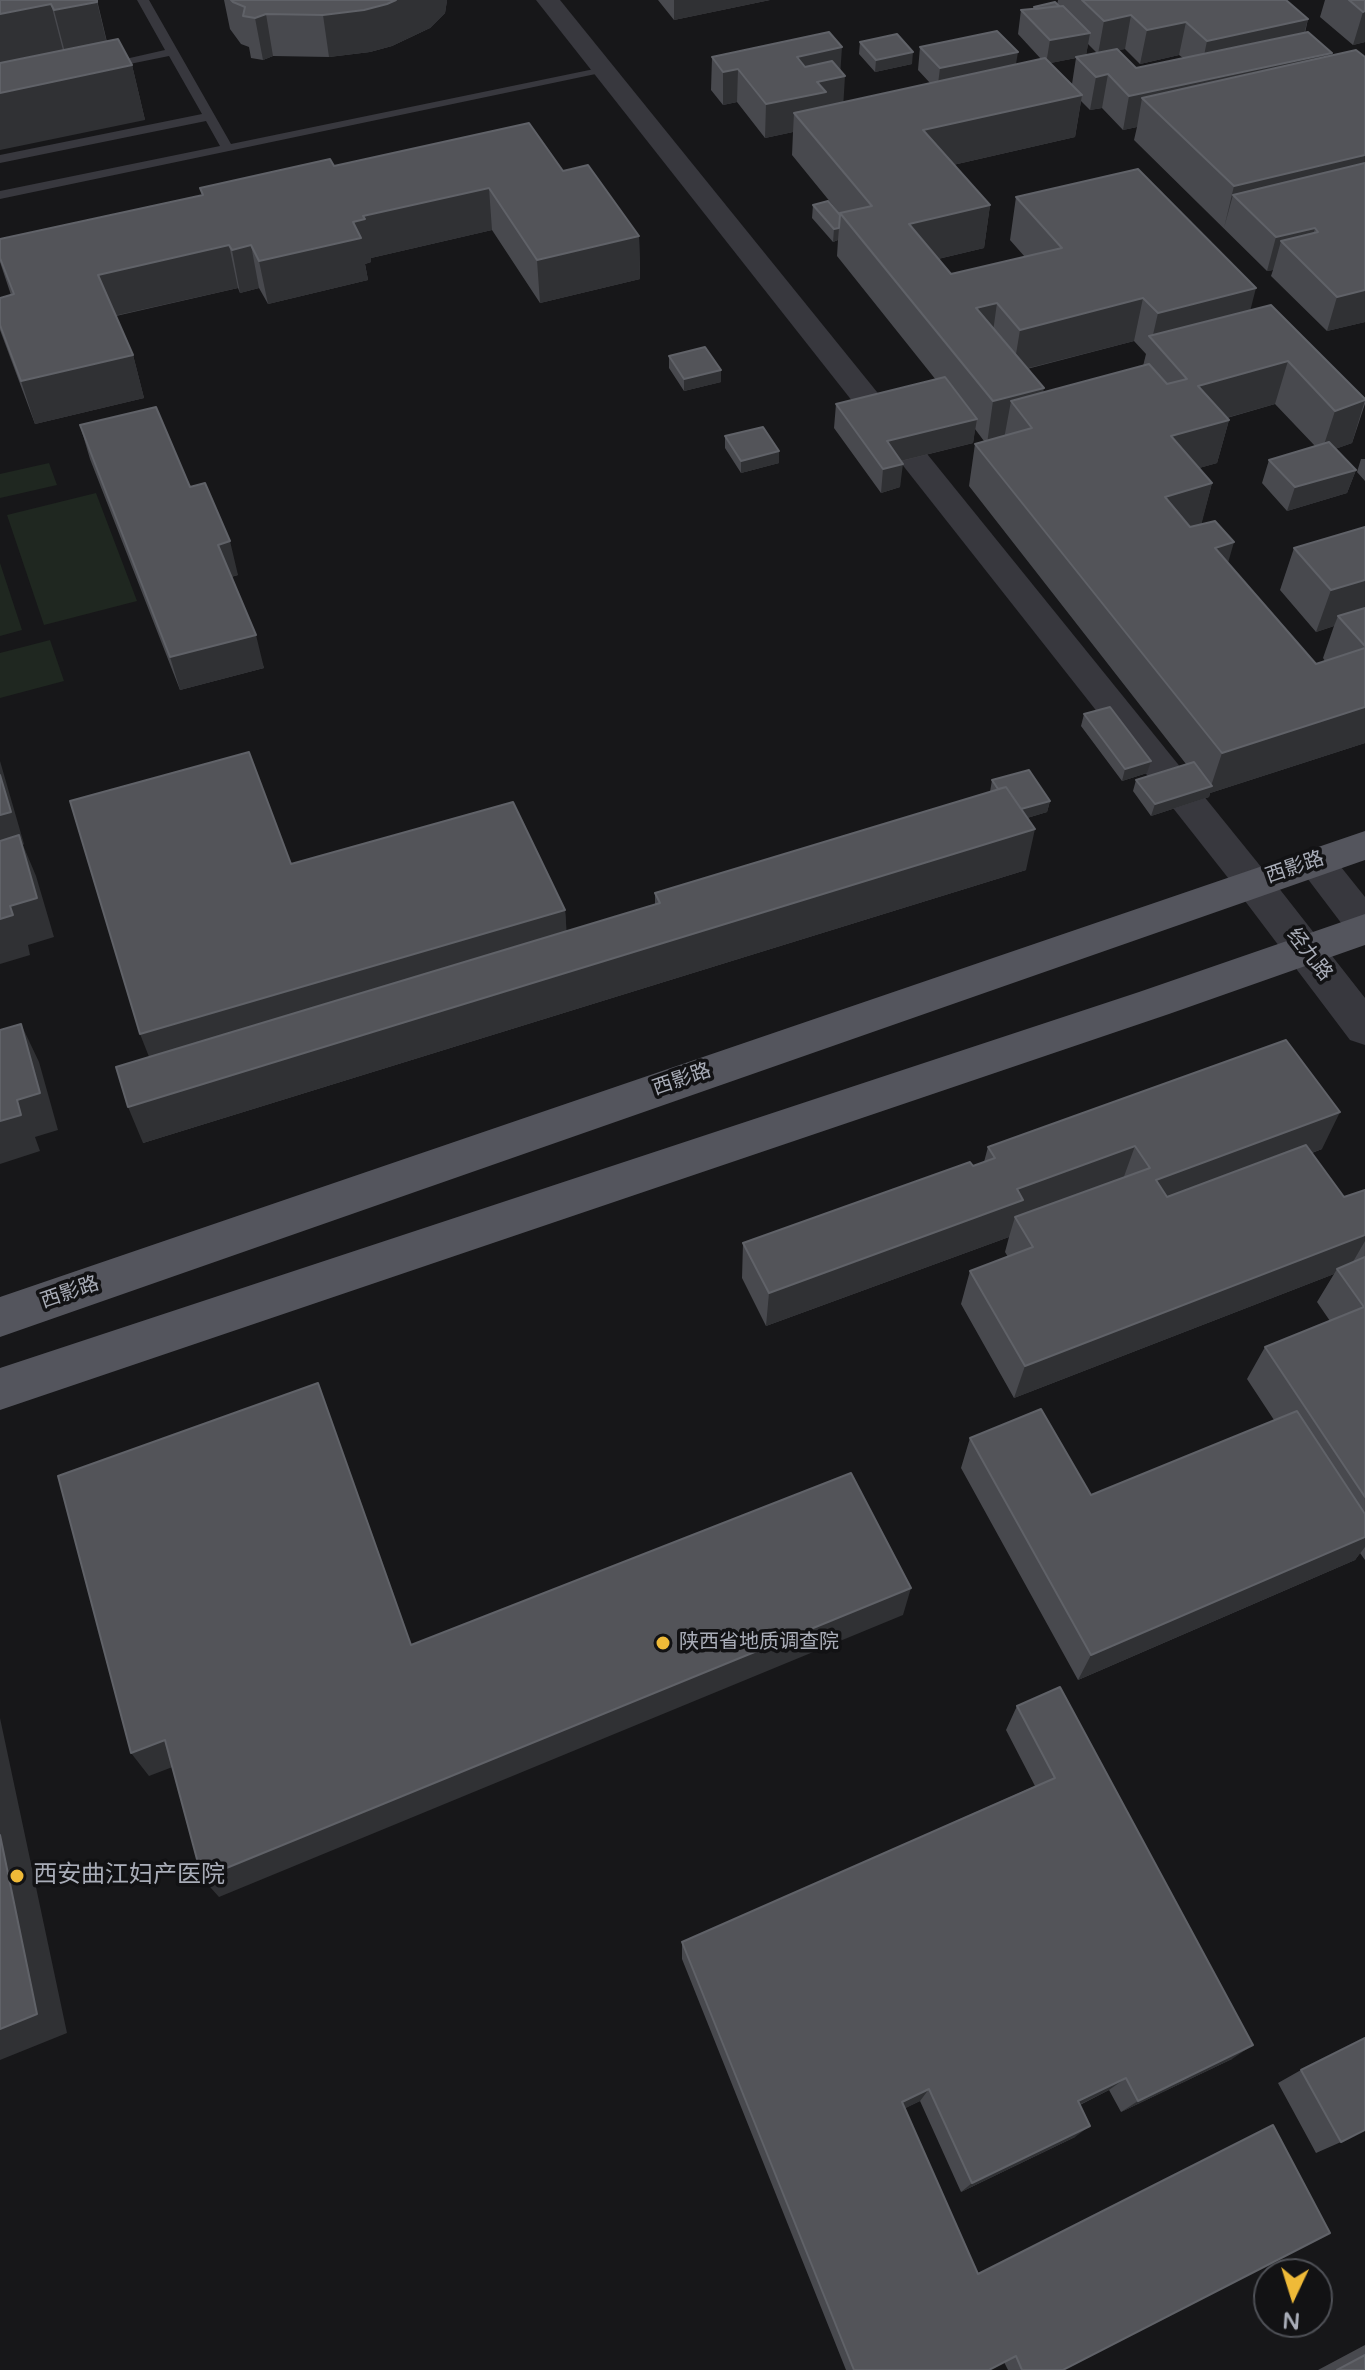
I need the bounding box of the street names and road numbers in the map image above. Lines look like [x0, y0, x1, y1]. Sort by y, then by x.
street label: 西影路 [1263, 847, 1327, 889]
street label: 经九路 [1281, 924, 1337, 986]
street label: 西影路 [650, 1059, 714, 1101]
street label: 西影路 [38, 1272, 102, 1314]

